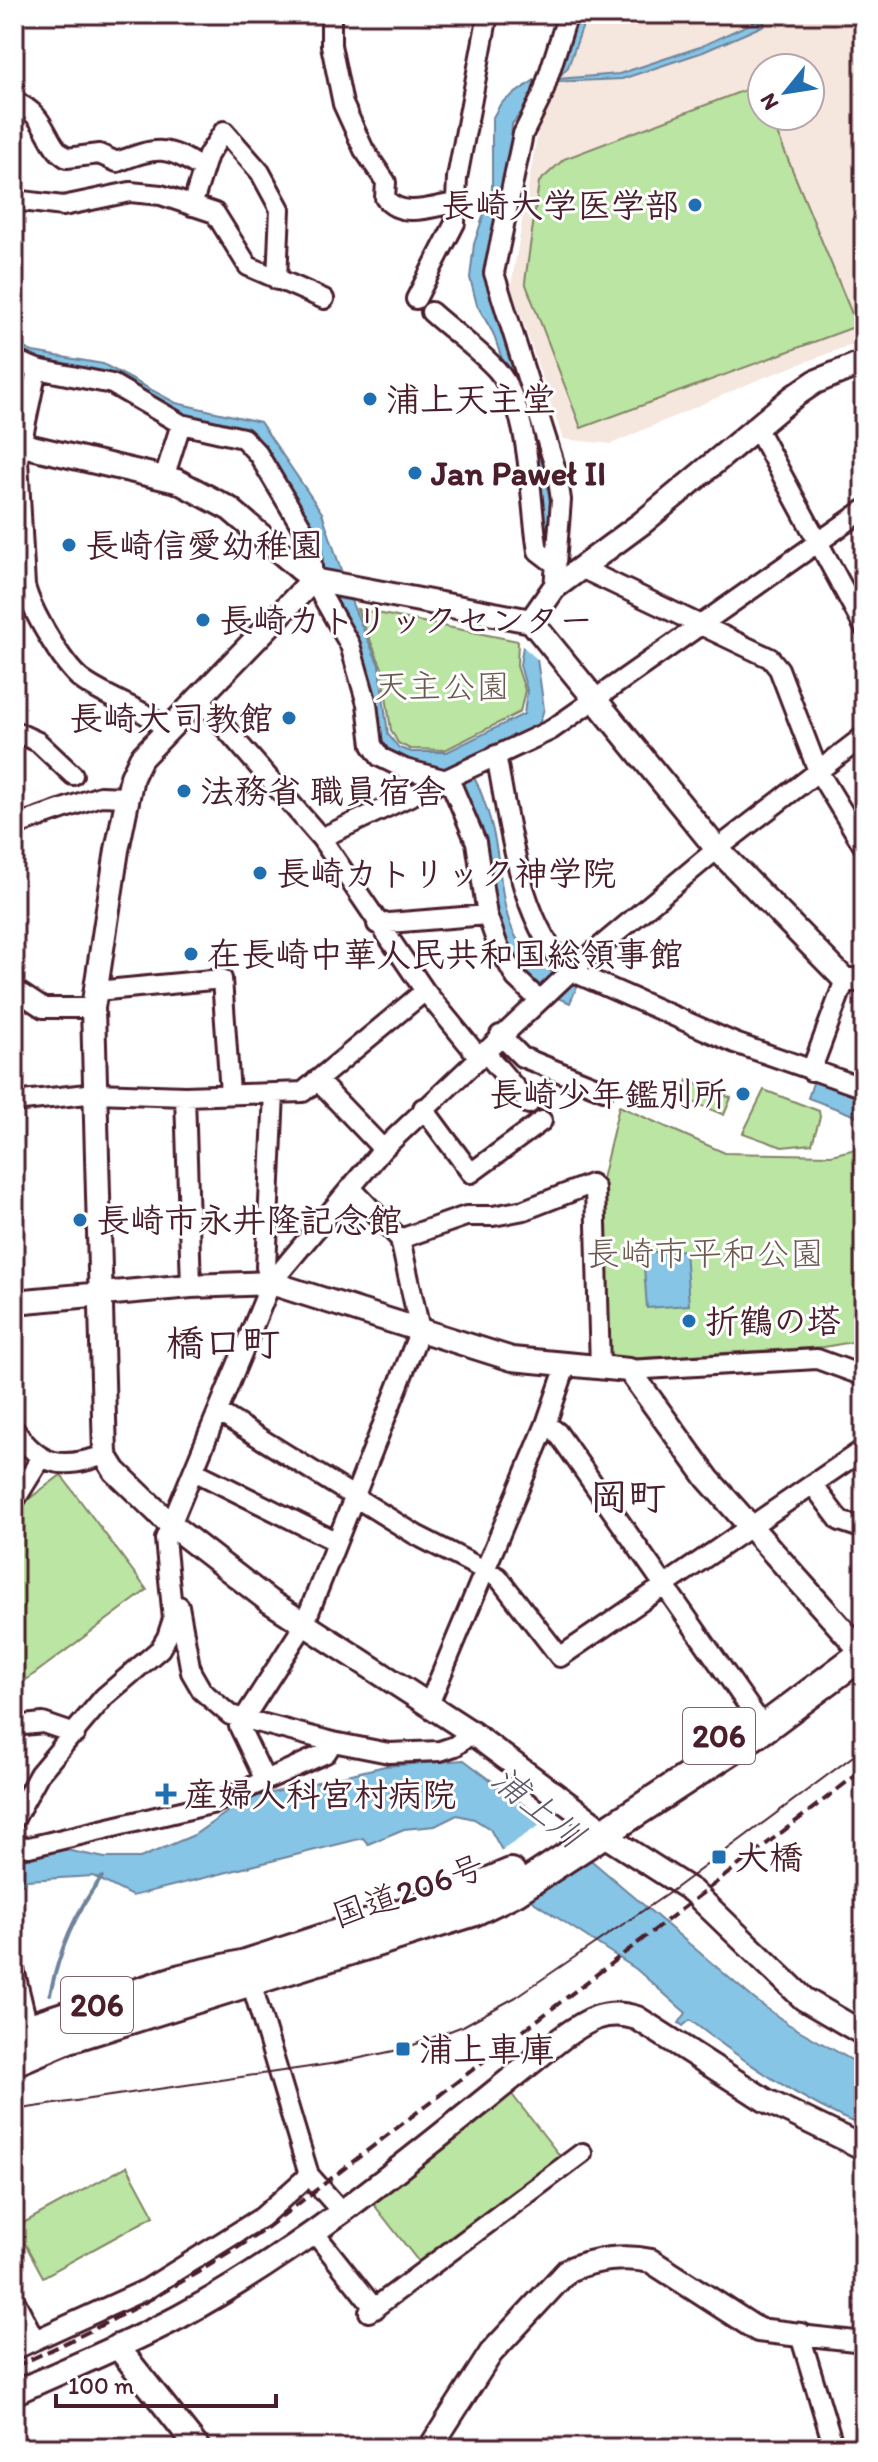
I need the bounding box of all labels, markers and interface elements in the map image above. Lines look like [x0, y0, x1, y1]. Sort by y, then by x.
north arrow [746, 52, 826, 132]
text: N [754, 89, 785, 115]
place label: 長崎大学医学部 [441, 185, 679, 226]
marker: 長崎大学医学部 [686, 196, 704, 214]
place label: 浦上天主堂 [386, 379, 556, 420]
marker: 浦上天主堂 [361, 390, 379, 408]
place label: Jan Paweł II [430, 453, 606, 494]
marker: Jan Paweł II [406, 464, 424, 482]
place label: 長崎信愛幼稚園 [85, 525, 323, 566]
marker: 長崎信愛幼稚園 [60, 536, 78, 554]
place label: 長崎カトリックセンター [219, 600, 593, 641]
marker: 長崎カトリックセンター [194, 611, 212, 629]
park label: 天主公園 [374, 666, 510, 707]
place label: 長崎大司教館 [69, 698, 273, 739]
marker: 長崎大司教館 [280, 709, 298, 727]
place label: 法務省 職員宿舎 [200, 771, 446, 812]
marker: 法務省 職員宿舎 [175, 782, 193, 800]
place label: 長崎カトリック神学院 [276, 853, 616, 894]
marker: 長崎カトリック神学院 [251, 864, 269, 882]
place label: 在長崎中華人民共和国総領事館 [207, 934, 683, 975]
marker: 在長崎中華人民共和国総領事館 [182, 945, 200, 963]
place label: 長崎少年鑑別所 [489, 1074, 727, 1115]
marker: 長崎少年鑑別所 [734, 1085, 752, 1103]
place label: 長崎市永井隆記念館 [96, 1200, 402, 1241]
marker: 長崎市永井隆記念館 [71, 1211, 89, 1229]
park label: 長崎市平和公園 [586, 1233, 824, 1274]
place label: 折鶴の塔 [705, 1301, 841, 1342]
marker: 折鶴の塔 [680, 1312, 698, 1330]
district label: 橋口町 [166, 1320, 280, 1366]
district label: 岡町 [590, 1474, 666, 1520]
road number: 206 [683, 1708, 755, 1764]
water label: 浦上川 [483, 1756, 595, 1858]
place label: 産婦人科宮村病院 [184, 1774, 456, 1815]
marker: 産婦人科宮村病院 [155, 1783, 177, 1805]
place label: 大橋 [735, 1837, 803, 1878]
street label: 国道206号 [326, 1846, 490, 1936]
marker: 大橋 [710, 1848, 728, 1866]
road number: 206 [61, 1977, 133, 2033]
place label: 浦上車庫 [419, 2029, 555, 2070]
marker: 浦上車庫 [394, 2040, 412, 2058]
scale bar [56, 2358, 276, 2408]
text: 100 m [68, 2371, 134, 2400]

